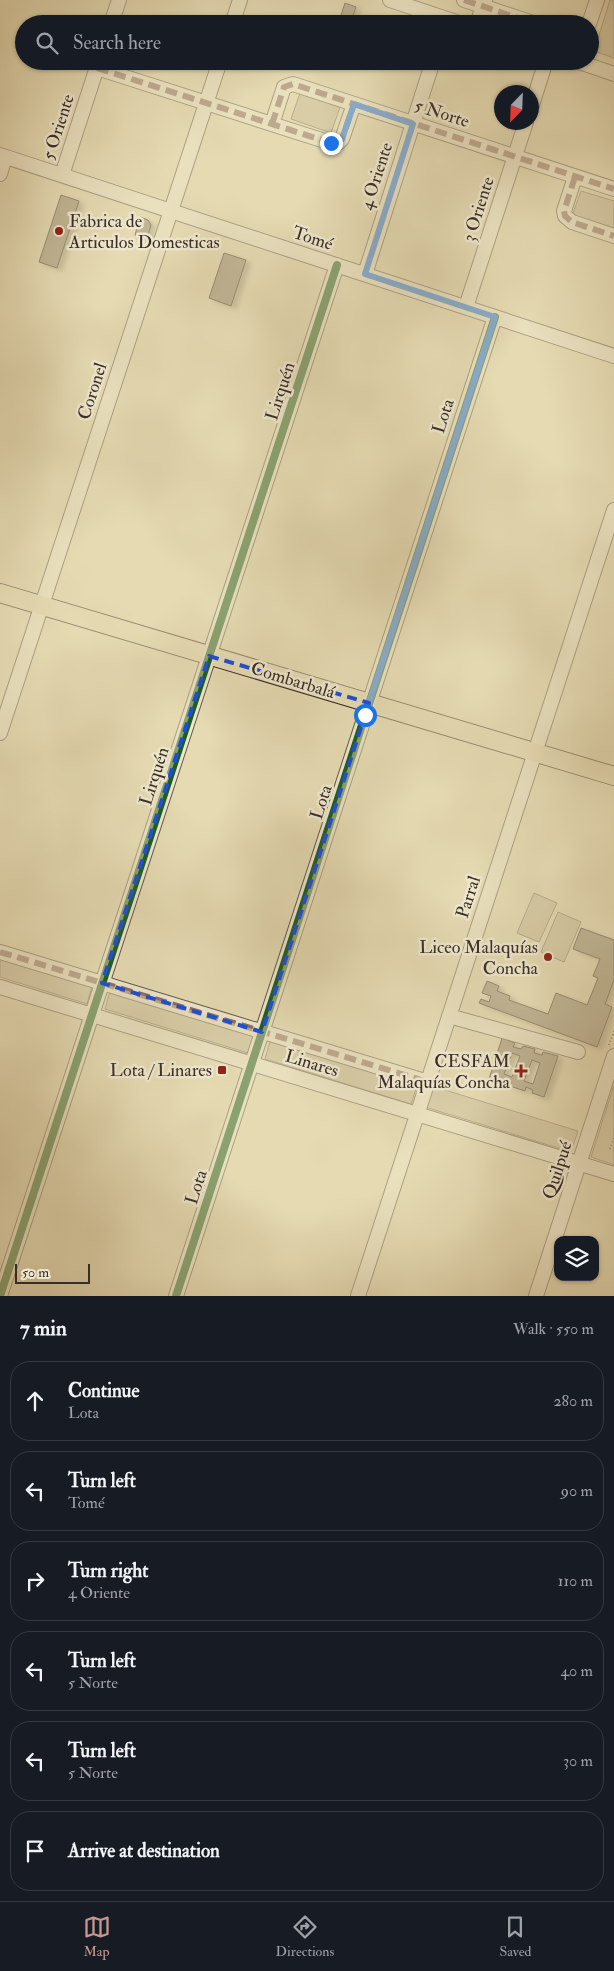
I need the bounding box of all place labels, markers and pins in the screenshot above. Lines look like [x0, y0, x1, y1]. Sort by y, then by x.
place label: Fabrica de Articulos Domesticas [68, 210, 220, 254]
marker: Fabrica de Articulos Domesticas [53, 225, 65, 237]
place label: Liceo Malaquías Concha [419, 936, 539, 980]
marker: Liceo Malaquías Concha [542, 951, 554, 963]
place label: CESFAM Malaquías Concha [377, 1050, 511, 1094]
place label: Lota / Linares [110, 1059, 212, 1082]
marker: Lota / Linares [216, 1064, 228, 1076]
marker: CESFAM Malaquías Concha [514, 1064, 528, 1078]

